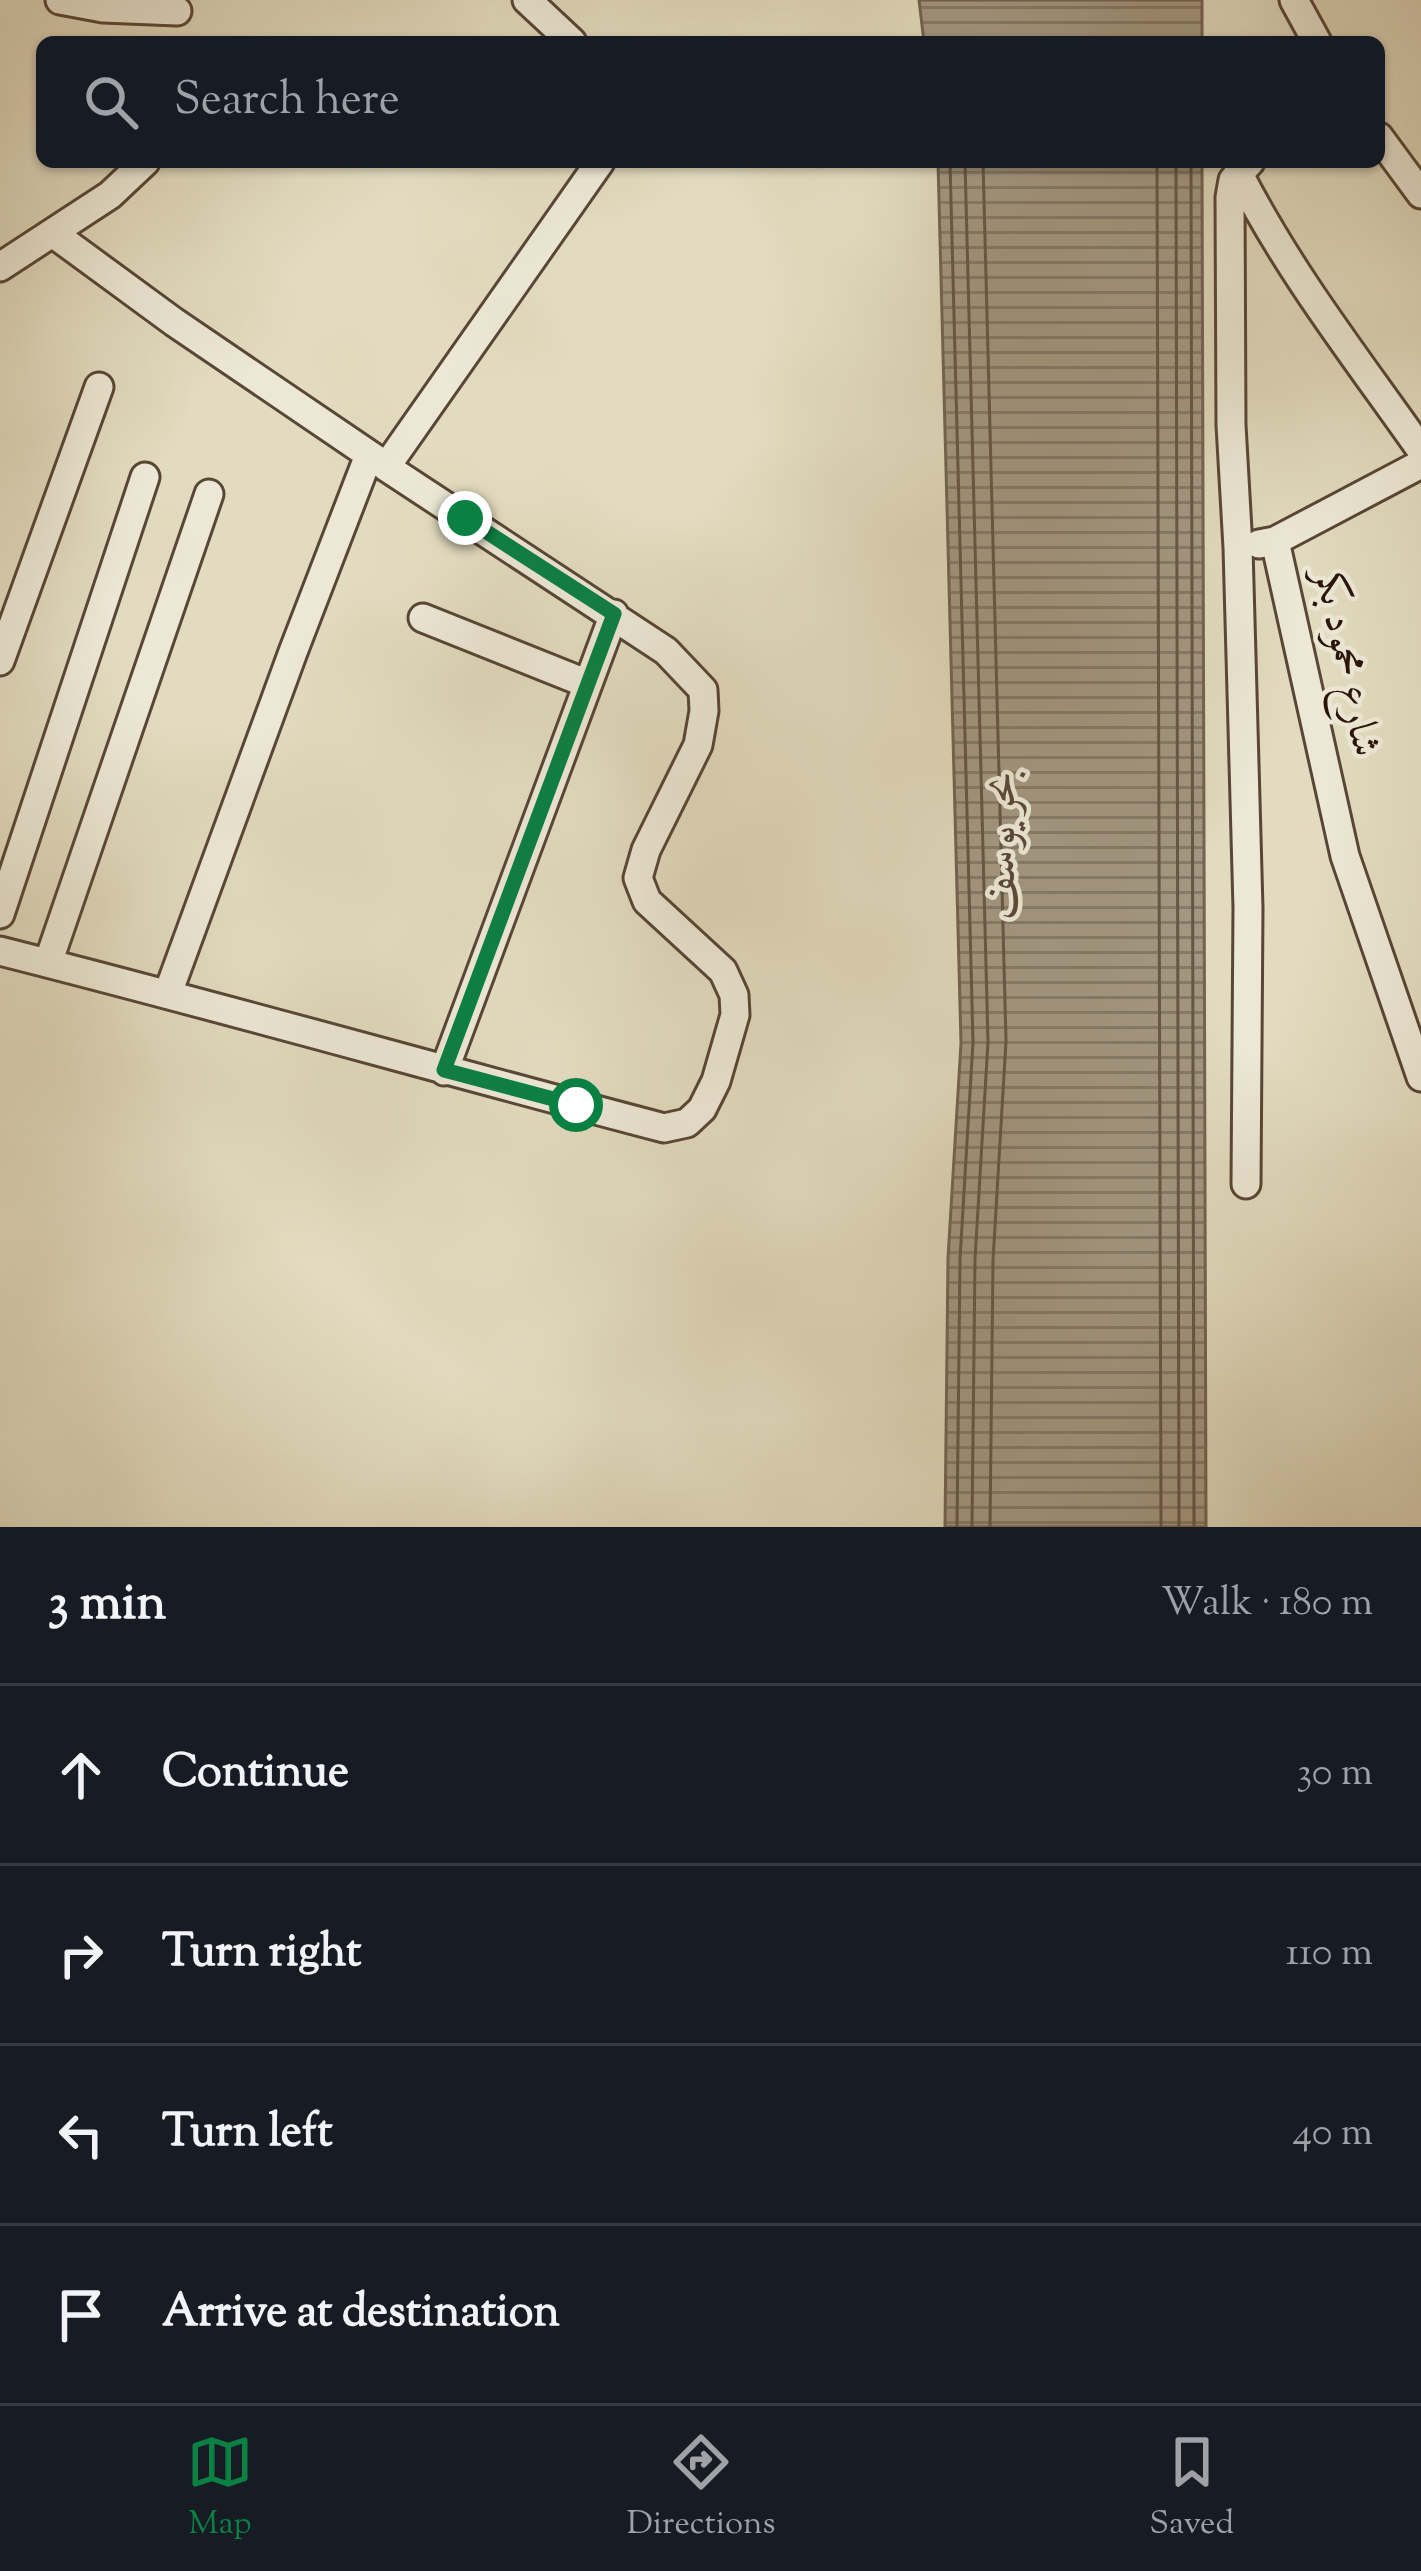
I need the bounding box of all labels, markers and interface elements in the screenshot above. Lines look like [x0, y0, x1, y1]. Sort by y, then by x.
search box [36, 36, 1385, 168]
icon: search [78, 69, 144, 135]
text: Search here [174, 70, 400, 135]
route end [438, 491, 492, 545]
street label: شارع محمود بكر [1294, 560, 1394, 763]
water label: بحر يوسف [971, 771, 1036, 919]
route start [549, 1078, 603, 1132]
text: 3 min [48, 1569, 166, 1642]
text: Walk · 180 m [1161, 1577, 1373, 1633]
icon: ahead [48, 1742, 114, 1808]
text: Continue [162, 1742, 349, 1807]
text: 30 m [1296, 1747, 1373, 1803]
icon: right [48, 1922, 114, 1988]
text: Turn right [162, 1922, 361, 1987]
text: 110 m [1286, 1927, 1373, 1983]
icon: left [48, 2102, 114, 2168]
text: Turn left [162, 2102, 333, 2167]
text: 40 m [1293, 2107, 1373, 2163]
icon: arrive [48, 2282, 114, 2348]
text: Arrive at destination [162, 2282, 560, 2347]
tab: Map [187, 2429, 253, 2549]
tab: Directions [627, 2429, 776, 2549]
tab: Saved [1149, 2429, 1234, 2549]

